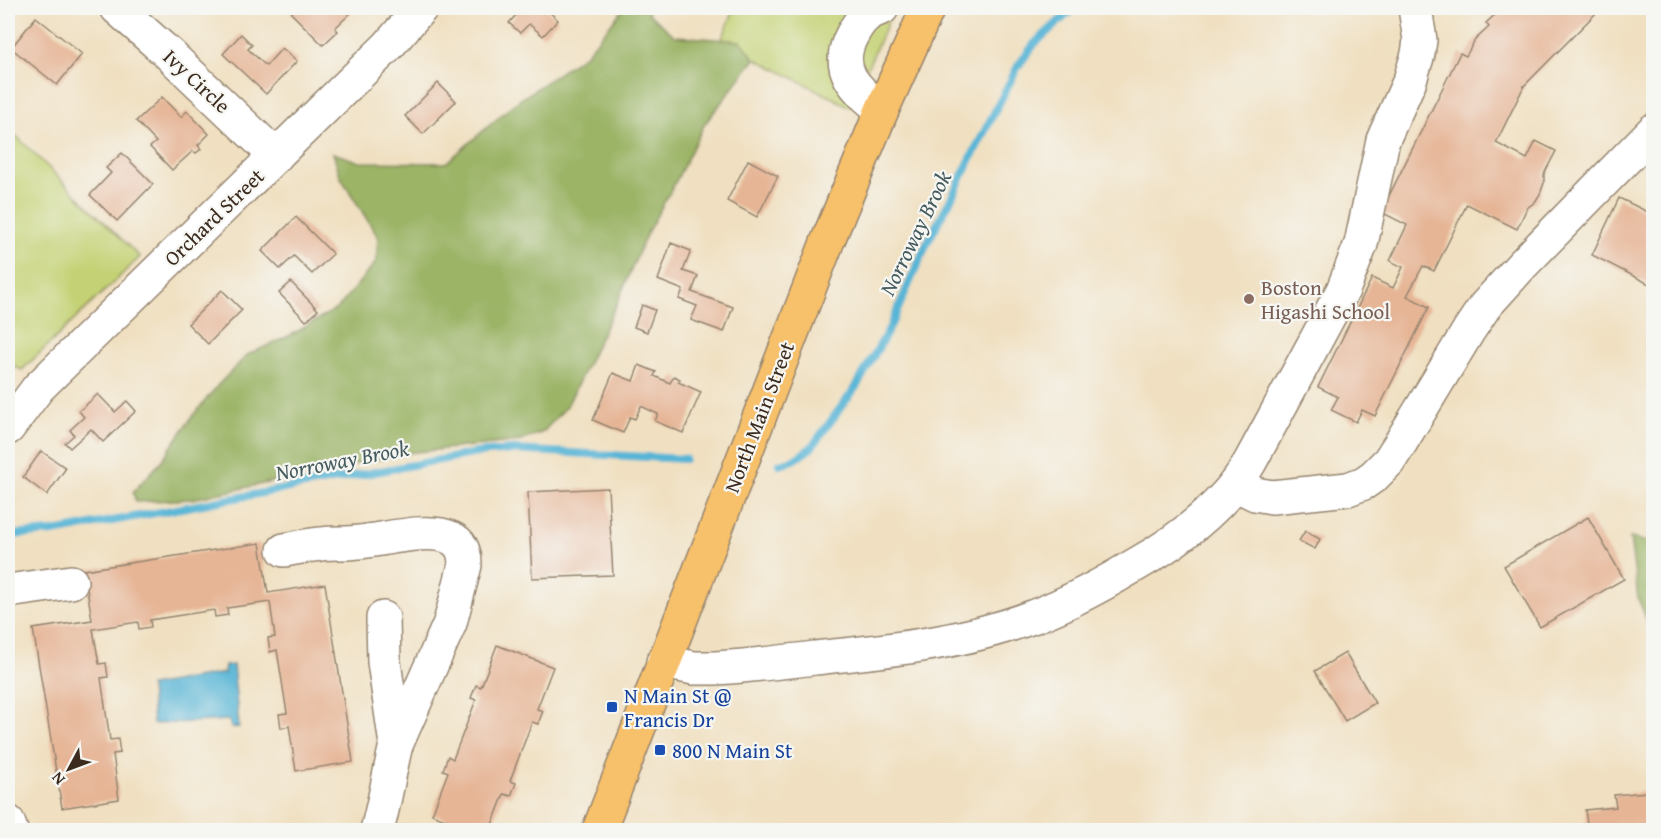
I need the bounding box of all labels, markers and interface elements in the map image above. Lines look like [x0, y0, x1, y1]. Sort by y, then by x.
street label: Ivy Circle [156, 42, 238, 121]
street label: Orchard Street [157, 161, 272, 273]
water label: Norroway Brook [871, 164, 959, 302]
place label: Boston Higashi School [1261, 272, 1390, 327]
marker: Boston Higashi School [1242, 292, 1256, 306]
street label: North Main Street [716, 336, 802, 497]
water label: Norroway Brook [272, 431, 412, 489]
place label: N Main St @ Francis Dr [624, 680, 732, 735]
marker: N Main St @ Francis Dr [605, 700, 619, 714]
place label: 800 N Main St [672, 735, 793, 766]
north arrow [39, 739, 99, 799]
marker: 800 N Main St [653, 743, 667, 757]
text: N [45, 767, 70, 791]

